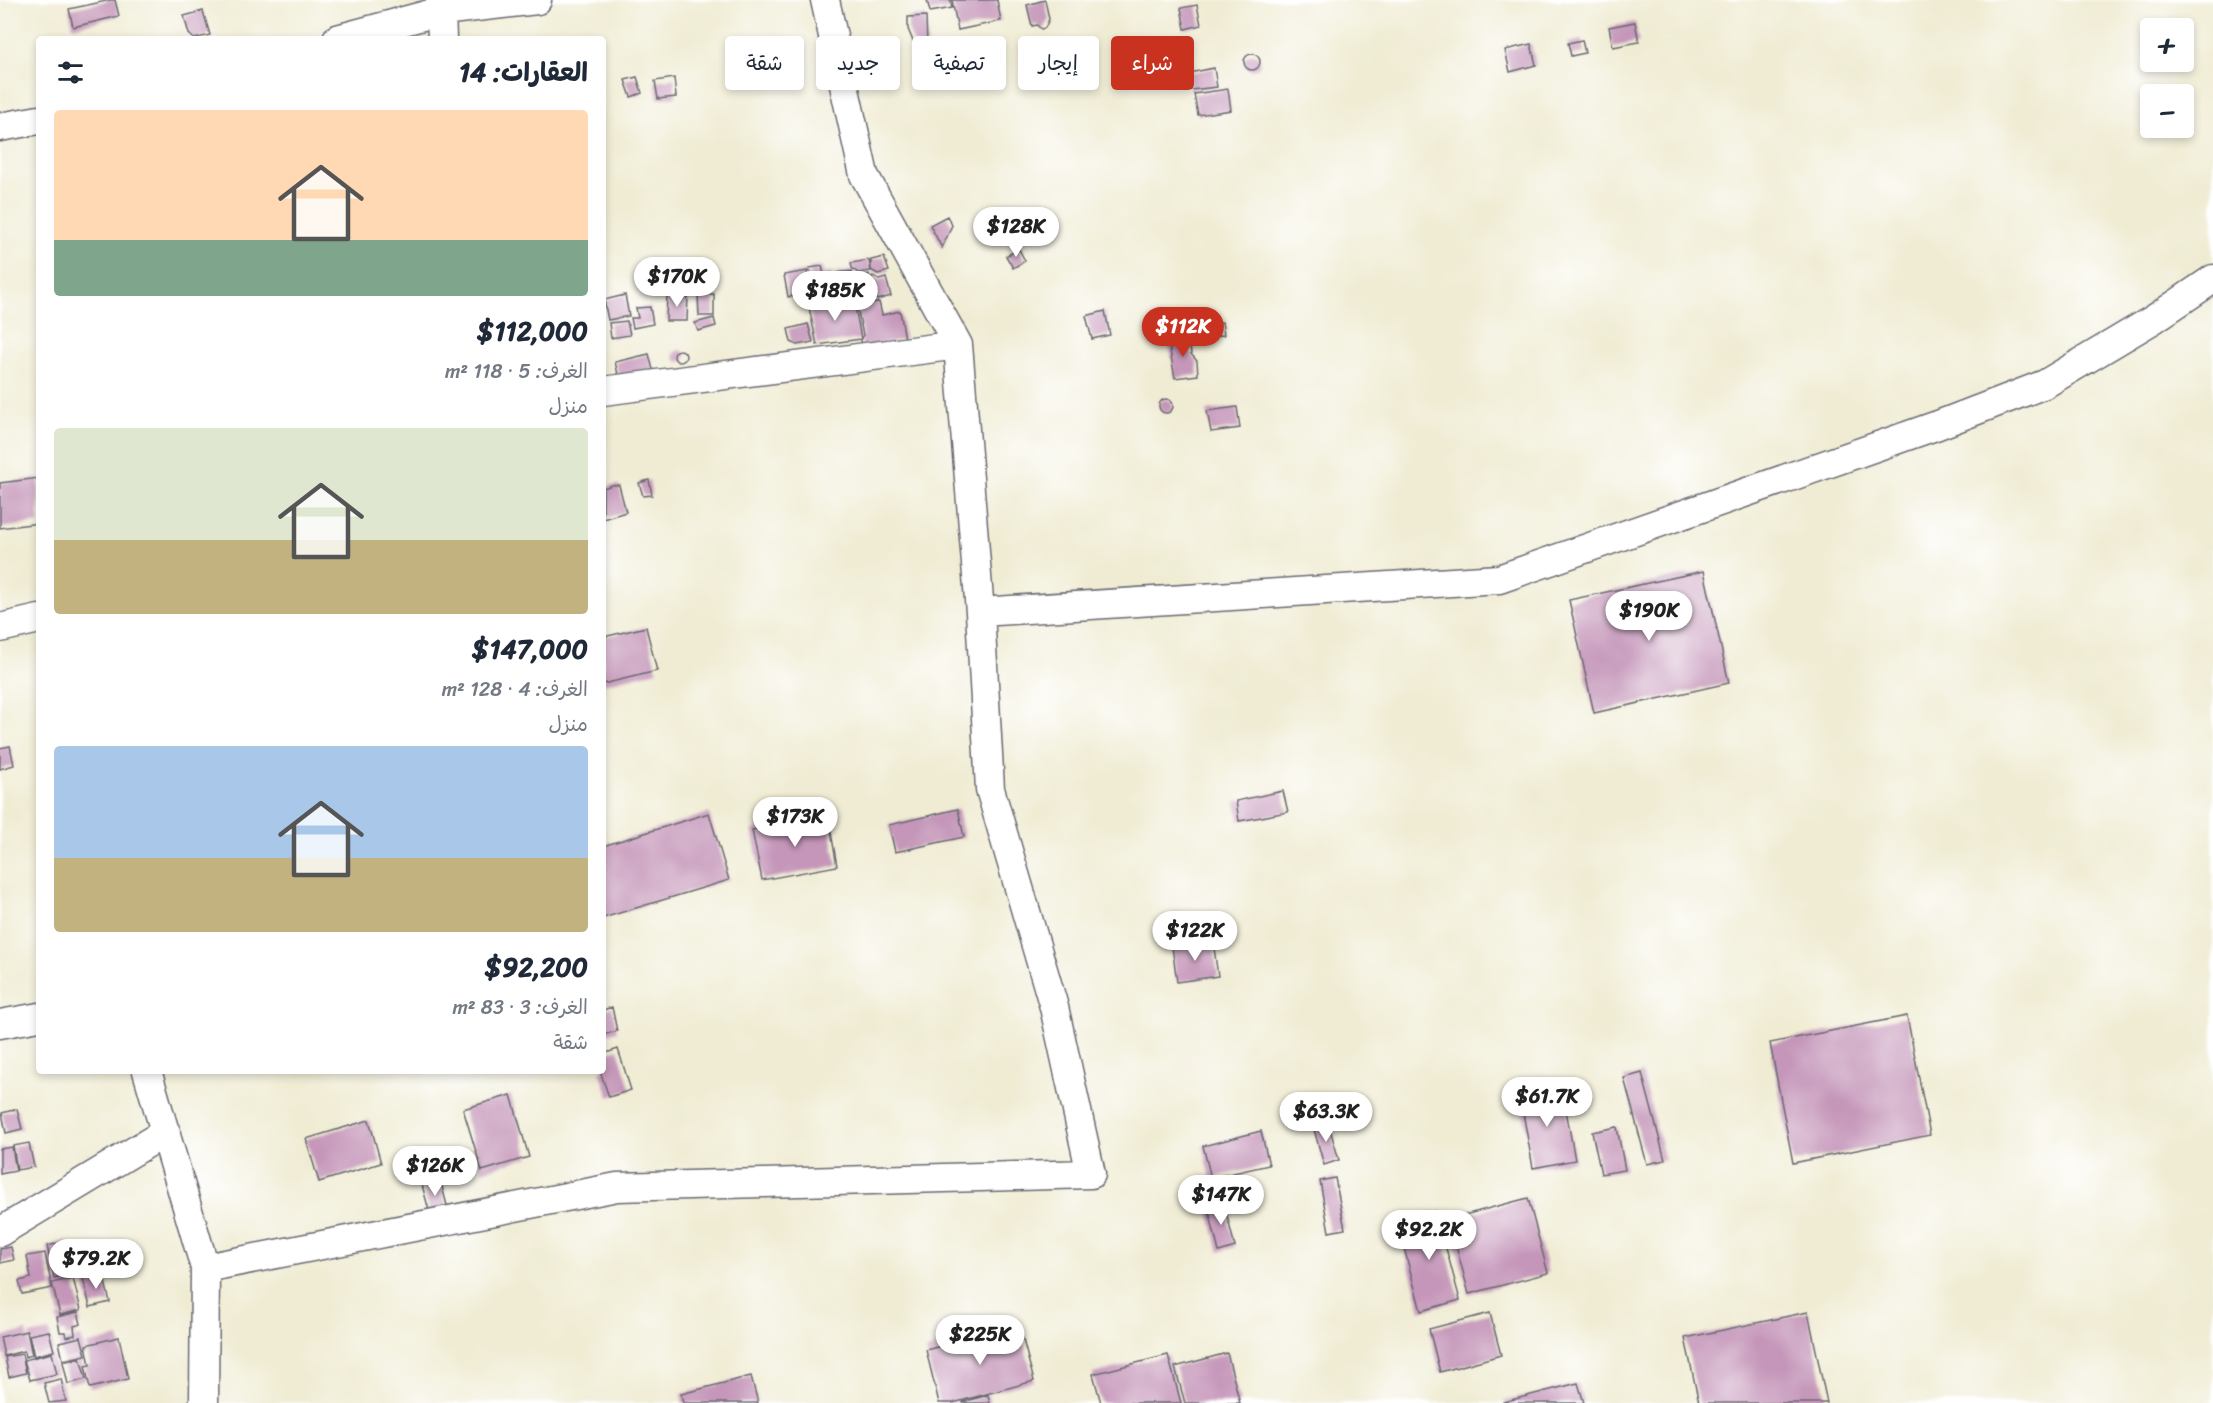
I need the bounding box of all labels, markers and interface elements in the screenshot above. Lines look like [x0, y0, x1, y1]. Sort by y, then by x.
map controls [2140, 18, 2194, 138]
button: + [2140, 18, 2194, 72]
chip: شقة [725, 36, 804, 90]
chip: جديد [816, 36, 900, 90]
chip: تصفية [912, 36, 1006, 90]
chip: إيجار [1018, 36, 1099, 90]
chip: شراء [1111, 36, 1194, 90]
text: العقارات: 14 [459, 49, 588, 95]
icon: filters [54, 56, 87, 89]
button: − [2140, 84, 2194, 138]
icon: home [267, 149, 375, 257]
pin: $128K [974, 207, 1058, 258]
text: $128K [987, 209, 1045, 244]
pin: $170K [635, 257, 719, 308]
text: $170K [648, 259, 706, 294]
pin: $185K [793, 271, 877, 322]
text: $185K [806, 273, 864, 308]
pin: $112K [1141, 307, 1225, 358]
text: $112,000 [477, 308, 588, 354]
text: $112K [1156, 309, 1210, 344]
text: الغرف: 5 · 118 m² [445, 354, 588, 389]
text: منزل [549, 389, 588, 424]
icon: home [267, 467, 375, 575]
pin: $190K [1607, 591, 1691, 642]
text: $190K [1619, 593, 1679, 628]
text: $147,000 [472, 626, 588, 672]
text: الغرف: 4 · 128 m² [442, 672, 588, 707]
text: منزل [549, 707, 588, 742]
icon: home [267, 785, 375, 893]
pin: $173K [753, 797, 837, 848]
text: $173K [767, 799, 823, 834]
pin: $122K [1153, 911, 1237, 962]
text: $122K [1166, 913, 1224, 948]
text: $92,200 [485, 944, 588, 990]
text: الغرف: 3 · 83 m² [452, 990, 588, 1025]
text: شقة [553, 1025, 588, 1060]
pin: $61.7K [1498, 1077, 1596, 1128]
text: $61.7K [1515, 1079, 1579, 1114]
pin: $63.3K [1277, 1092, 1375, 1143]
text: $63.3K [1294, 1094, 1358, 1129]
pin: $126K [393, 1146, 477, 1197]
text: $126K [406, 1148, 464, 1183]
pin: $147K [1179, 1175, 1263, 1226]
text: $147K [1192, 1177, 1250, 1212]
pin: $92.2K [1380, 1210, 1478, 1261]
text: $92.2K [1395, 1212, 1463, 1247]
pin: $79.2K [47, 1239, 145, 1290]
text: $79.2K [63, 1241, 129, 1276]
pin: $225K [938, 1315, 1022, 1366]
text: $225K [950, 1317, 1010, 1352]

